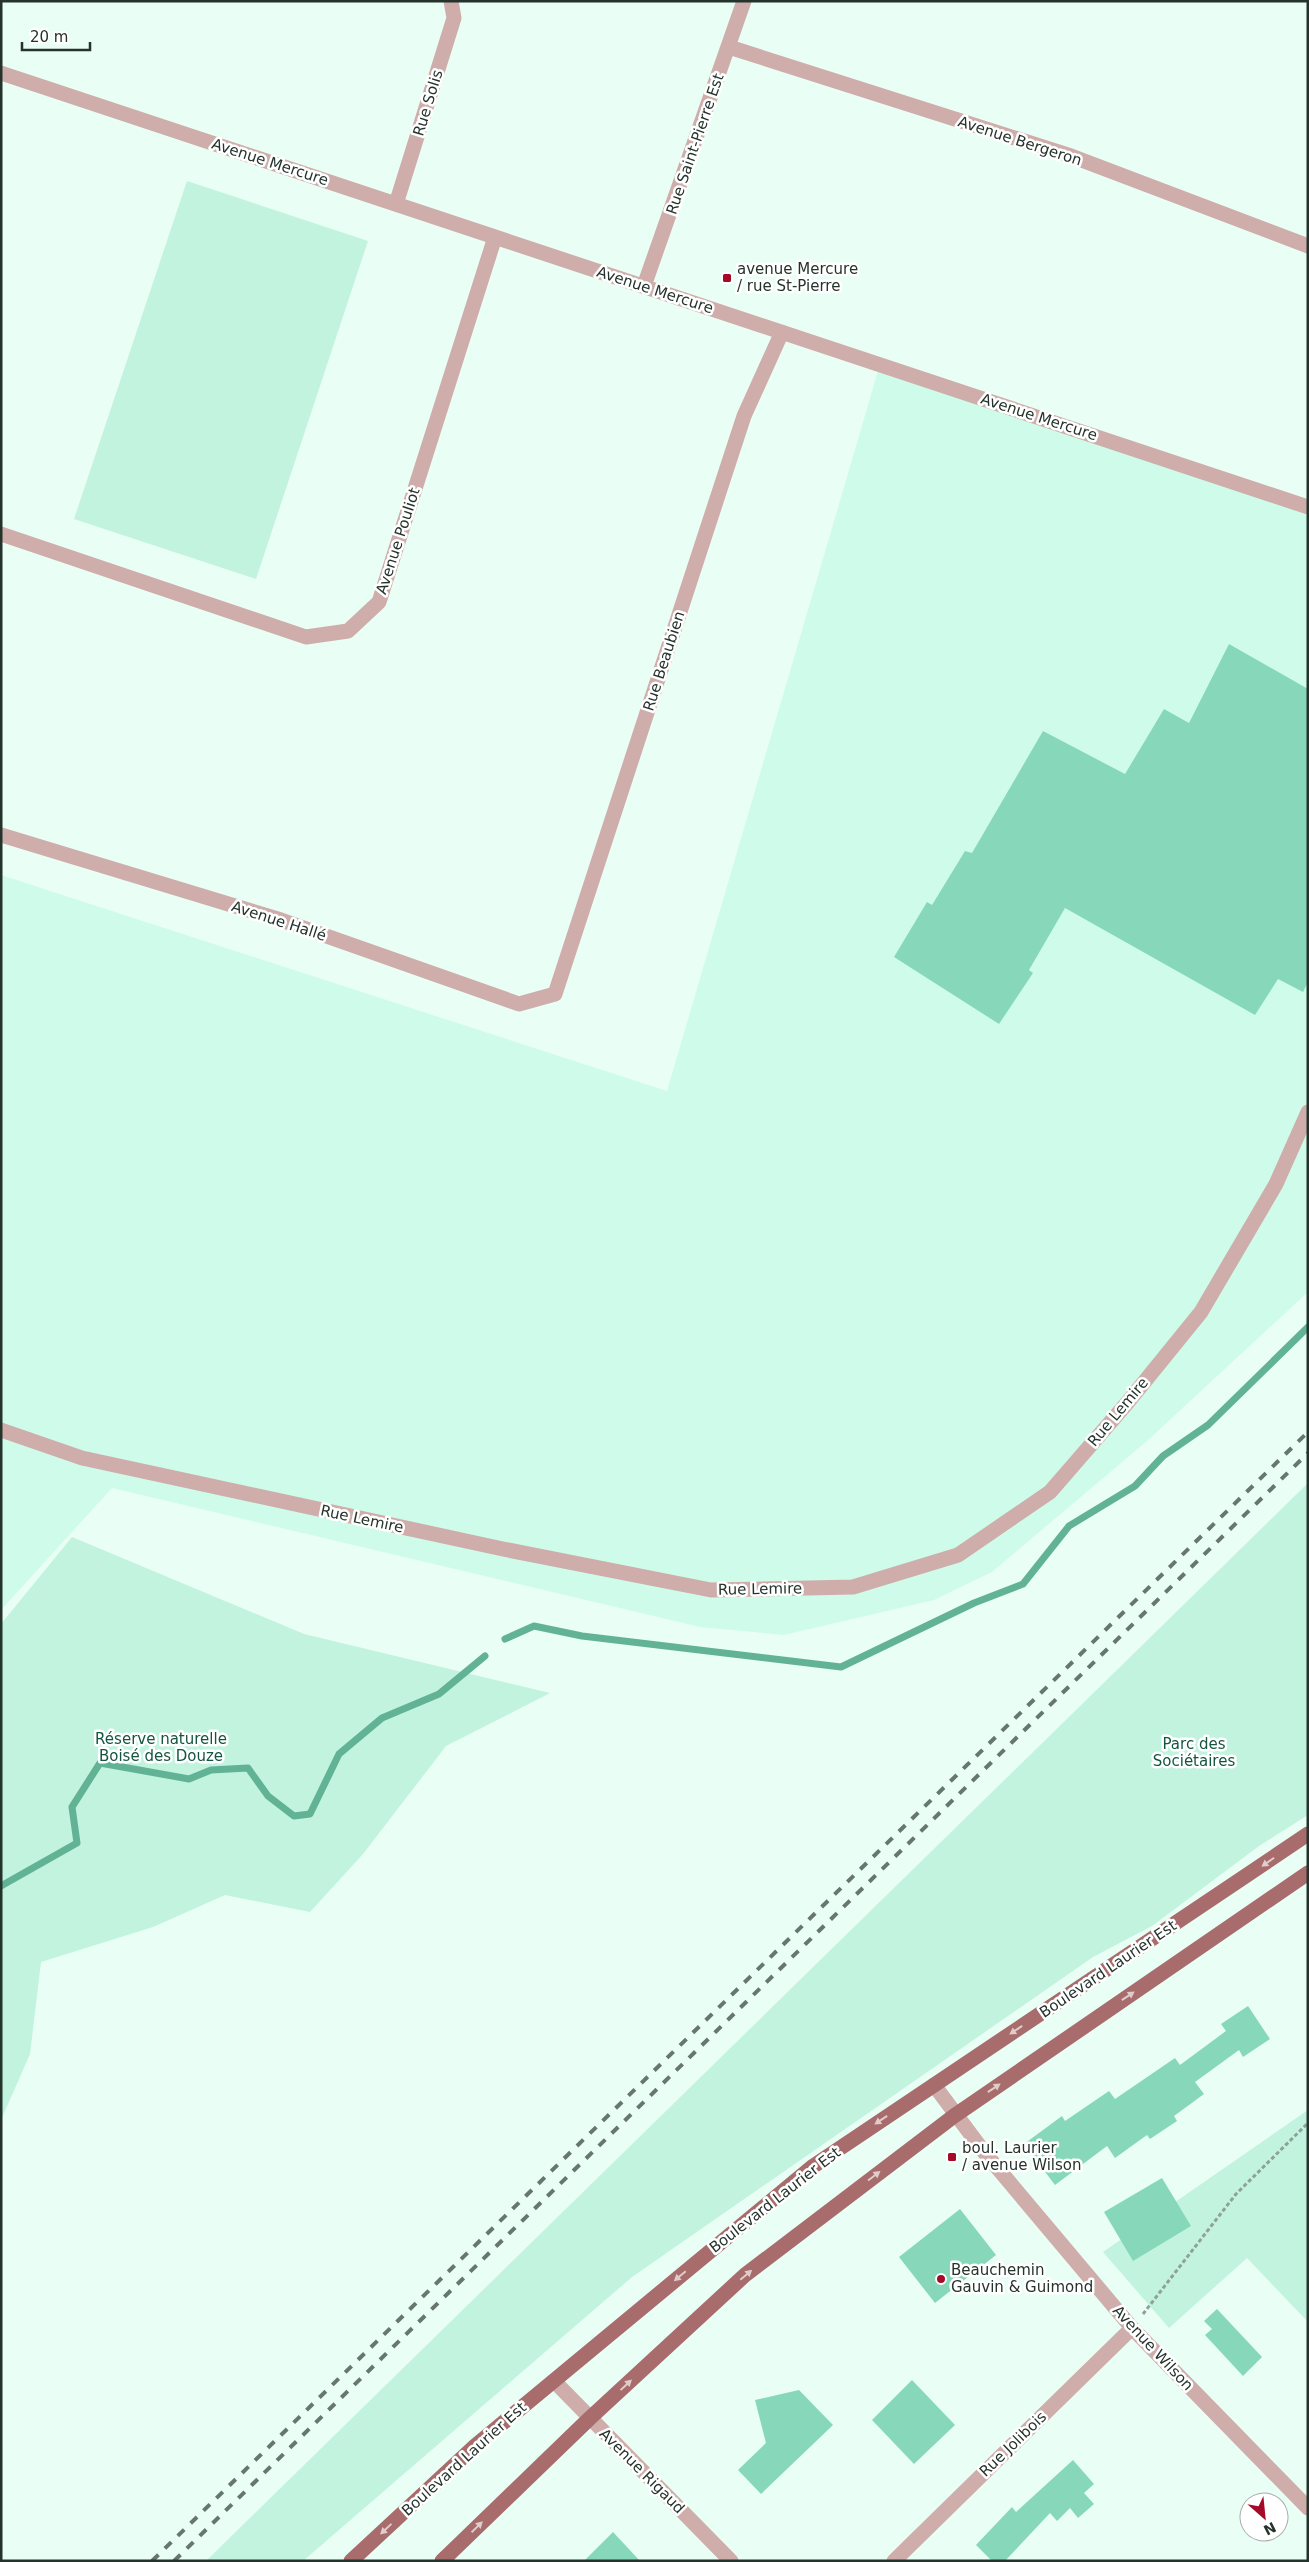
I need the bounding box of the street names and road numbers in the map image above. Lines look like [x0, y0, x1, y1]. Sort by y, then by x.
street label: Rue Solis [409, 68, 447, 138]
street label: Rue Saint-Pierre Est [662, 71, 728, 217]
street label: Avenue Bergeron [956, 112, 1084, 170]
street label: Avenue Mercure [210, 135, 330, 189]
street label: Avenue Mercure [595, 263, 715, 317]
street label: Avenue Mercure [979, 390, 1099, 444]
street label: Avenue Pouliot [372, 485, 424, 597]
street label: Rue Beaubien [639, 609, 689, 713]
street label: Avenue Hallé [229, 897, 329, 945]
street label: Rue Lemire [1084, 1374, 1152, 1450]
street label: Rue Lemire [319, 1501, 405, 1537]
street label: Rue Lemire [718, 1579, 802, 1599]
street label: Boulevard Laurier Est [1036, 1916, 1180, 2022]
street label: Boulevard Laurier Est [706, 2143, 844, 2257]
street label: Avenue Wilson [1109, 2302, 1197, 2394]
street label: Boulevard Laurier Est [398, 2398, 530, 2520]
street label: Rue Jolibois [976, 2408, 1050, 2480]
street label: Avenue Rigaud [596, 2425, 688, 2517]

